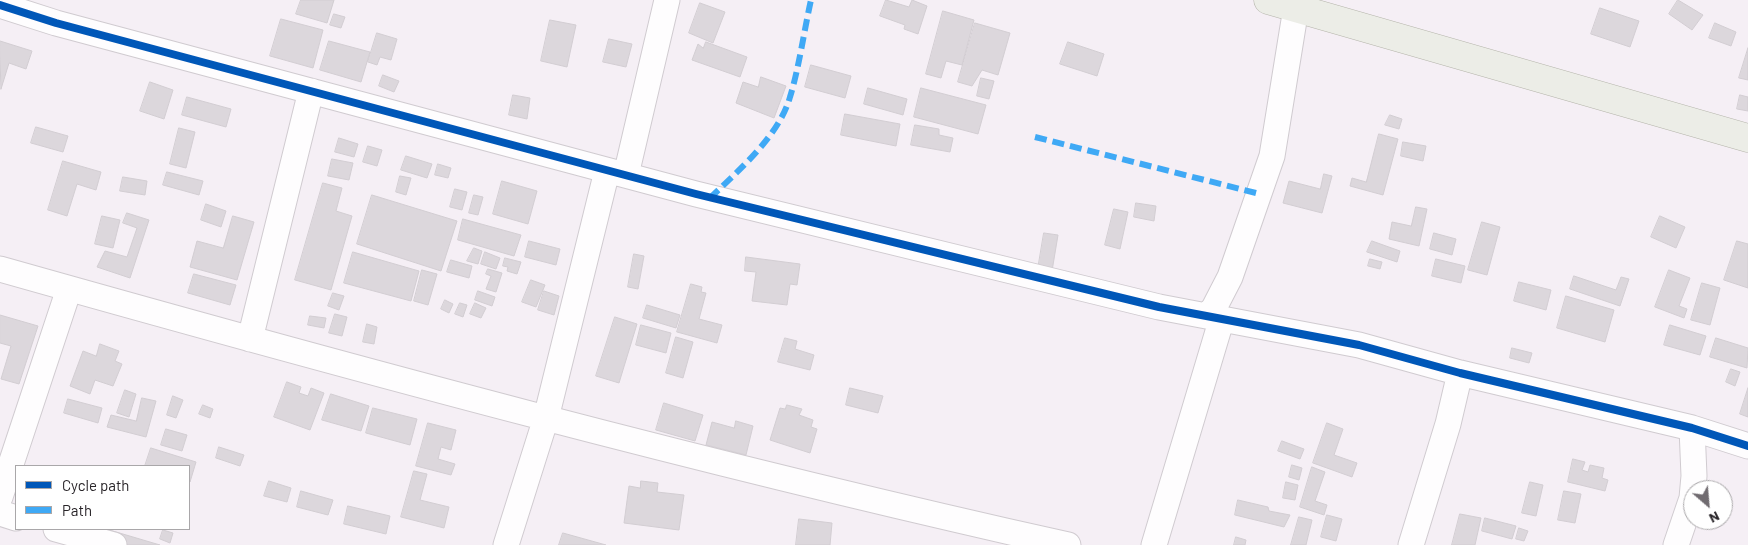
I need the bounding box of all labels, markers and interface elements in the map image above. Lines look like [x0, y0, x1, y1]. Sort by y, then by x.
legend [15, 465, 190, 530]
text: Cycle path [62, 476, 129, 494]
north arrow [1683, 480, 1733, 530]
text: Path [62, 501, 92, 519]
text: N [1707, 508, 1723, 528]

